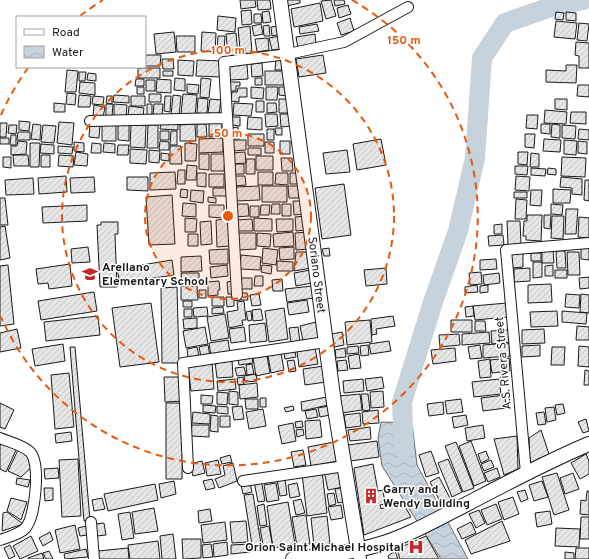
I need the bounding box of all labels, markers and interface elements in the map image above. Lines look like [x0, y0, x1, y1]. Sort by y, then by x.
legend [16, 16, 146, 68]
text: Road [52, 25, 80, 41]
text: 150 m [387, 33, 421, 49]
text: 100 m [211, 43, 245, 59]
text: Water [52, 45, 84, 61]
text: 50 m [214, 126, 242, 142]
centre of rings [221, 209, 235, 223]
street label: Soriano Street [303, 236, 329, 314]
place label: Arellano Elementary School [102, 260, 208, 290]
school or university icon: Arellano Elementary School [81, 265, 99, 283]
street label: A.S. Rivera Street [492, 316, 516, 410]
place label: Garry and Wendy Building [383, 482, 470, 512]
building icon: Garry and Wendy Building [362, 487, 380, 505]
hospital icon: Orion Saint Michael Hospital [407, 538, 425, 556]
place label: Orion Saint Michael Hospital [245, 540, 404, 556]

